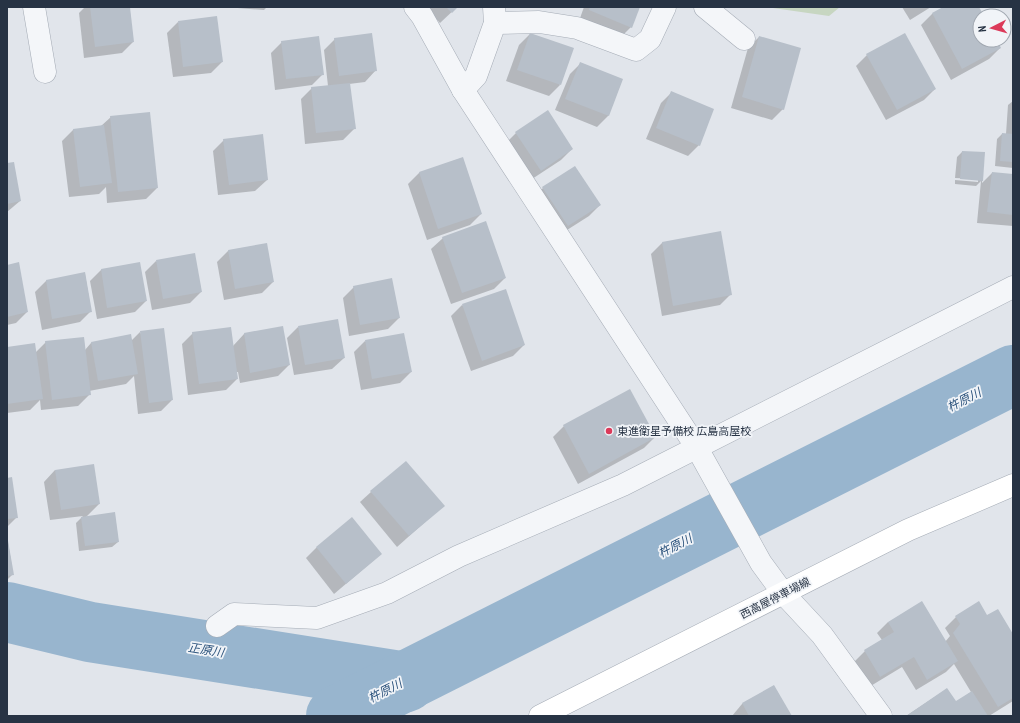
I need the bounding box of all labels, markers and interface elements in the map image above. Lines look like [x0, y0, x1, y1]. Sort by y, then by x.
north arrow [972, 8, 1012, 48]
text: N [975, 25, 989, 33]
water label: 杵原川 [944, 384, 985, 414]
place label: 東進衛星予備校 広島高屋校 [617, 424, 751, 438]
marker: 東進衛星予備校 広島高屋校 [604, 426, 614, 436]
water label: 杵原川 [655, 530, 696, 560]
street label: 西高屋停車場線 [738, 574, 812, 622]
water label: 正原川 [187, 639, 227, 660]
water label: 杵原川 [365, 675, 406, 705]

